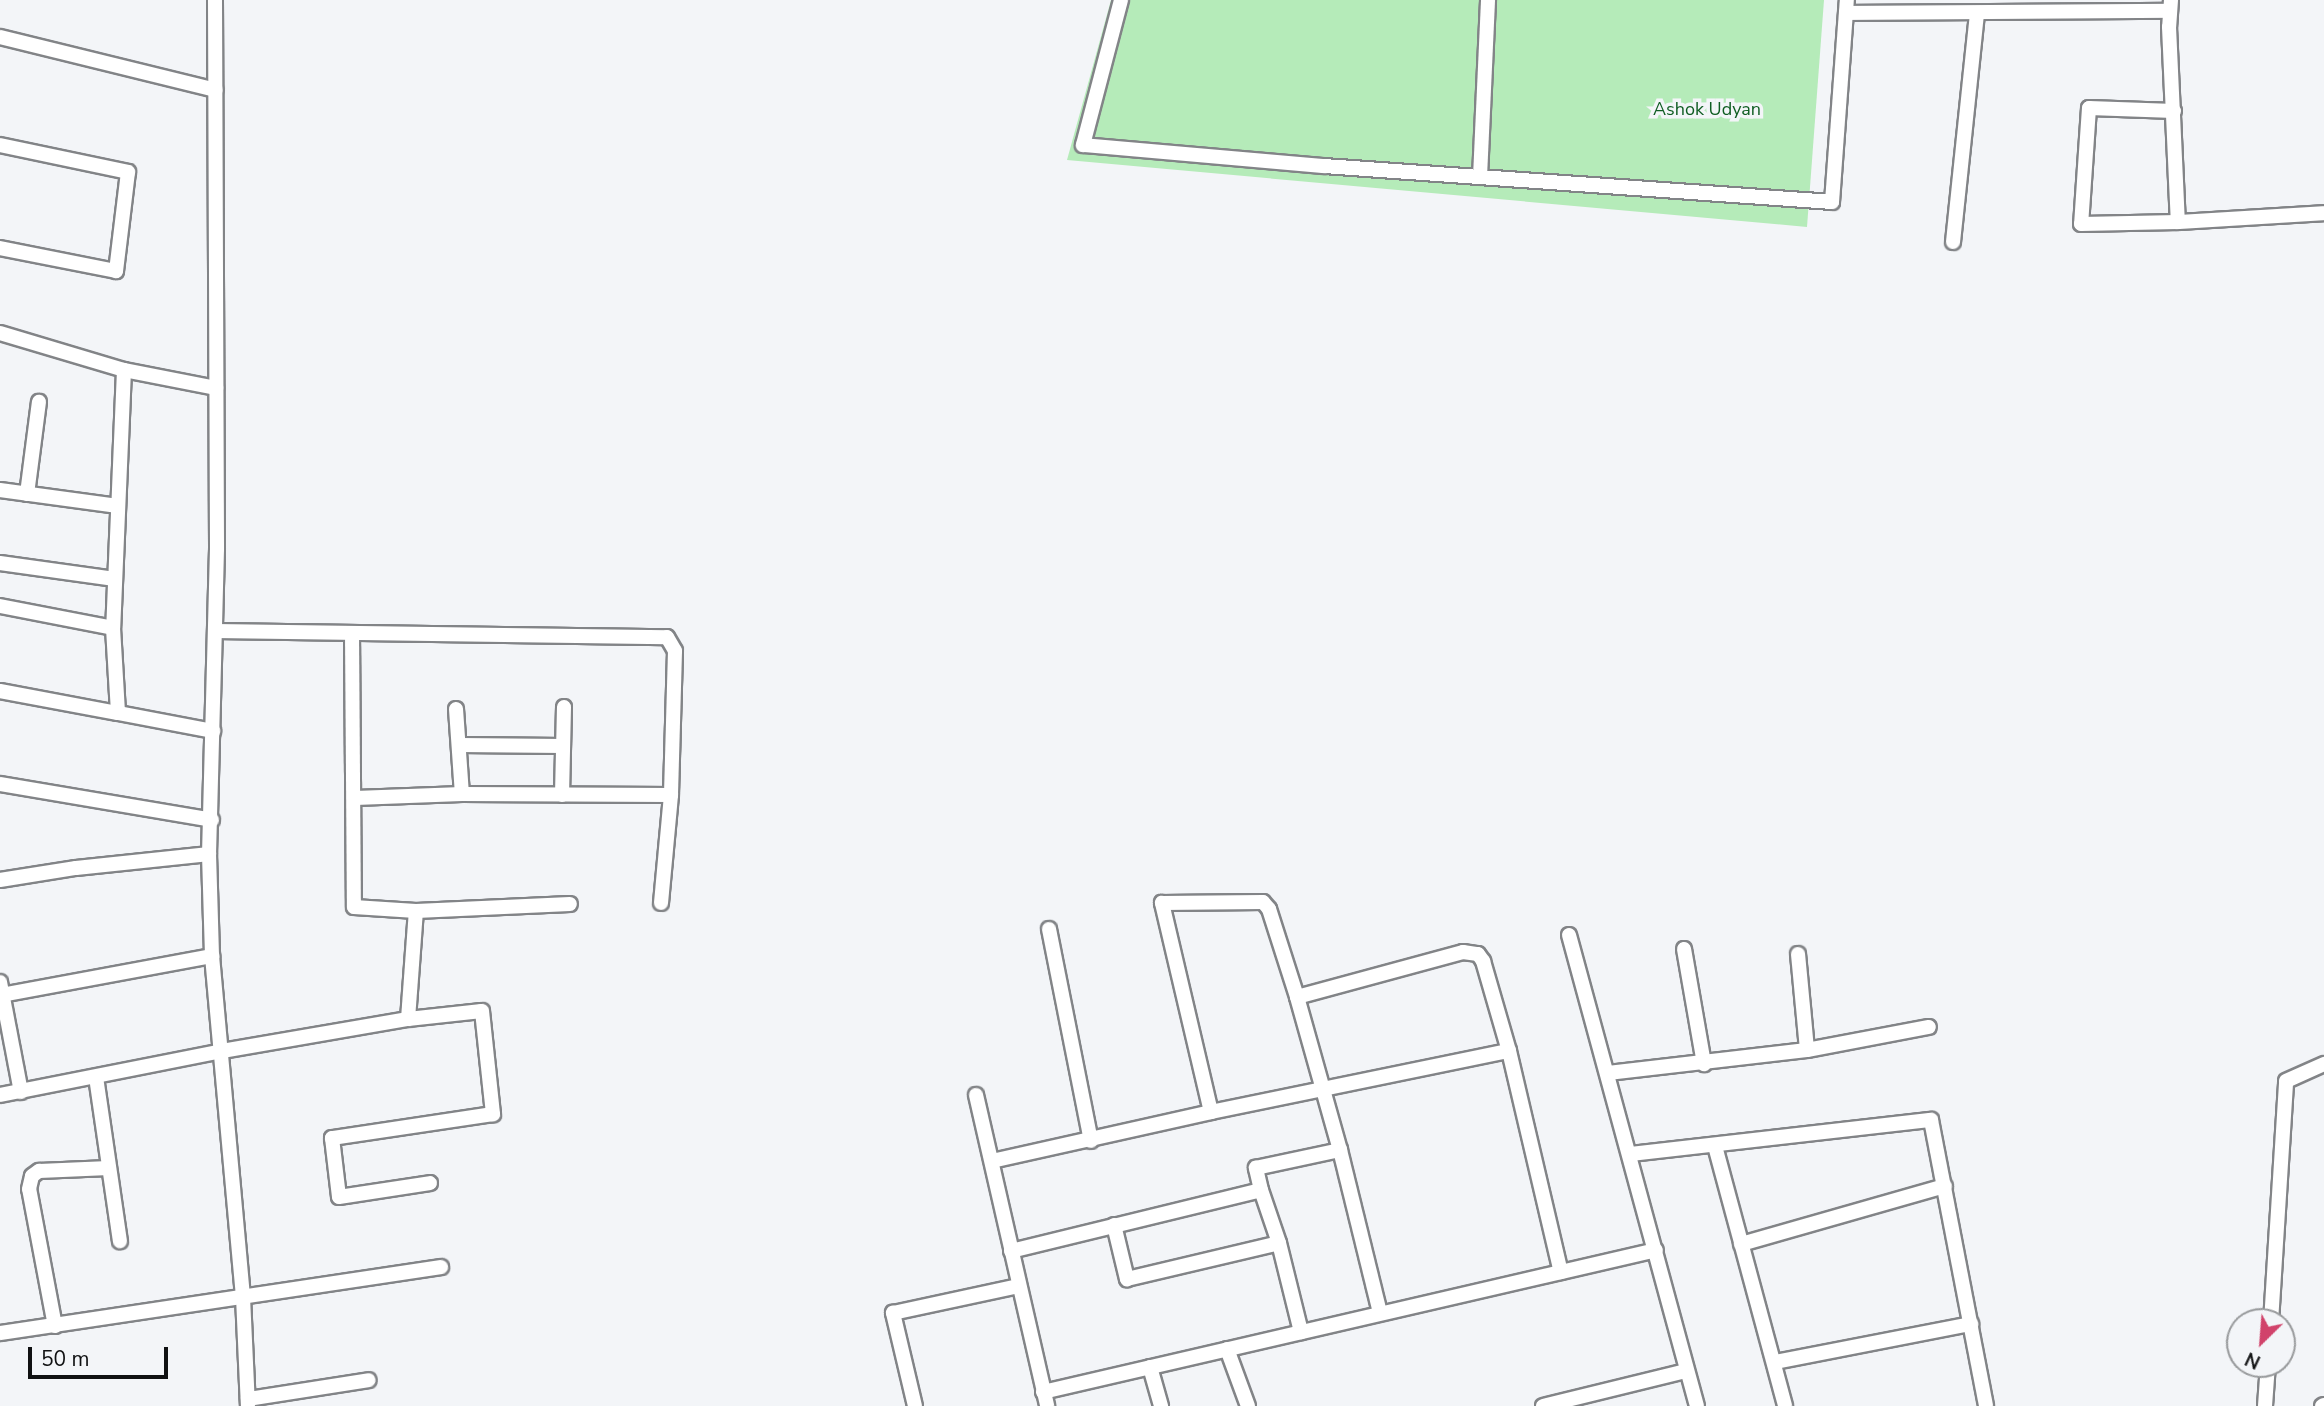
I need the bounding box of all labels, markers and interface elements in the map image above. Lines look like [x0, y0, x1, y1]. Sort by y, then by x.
park label: Ashok Udyan [1653, 98, 1761, 120]
north arrow [2226, 1308, 2296, 1378]
scale bar [32, 1332, 172, 1376]
text: 50 m [41, 1345, 90, 1373]
text: N [2241, 1345, 2265, 1375]

